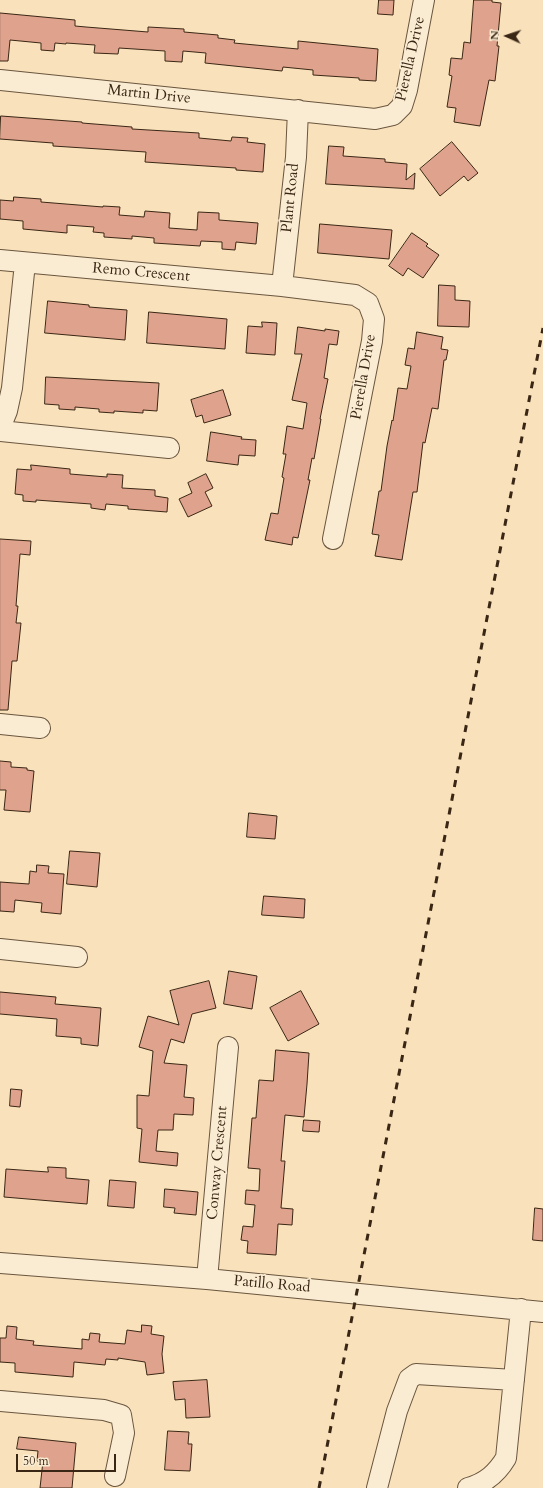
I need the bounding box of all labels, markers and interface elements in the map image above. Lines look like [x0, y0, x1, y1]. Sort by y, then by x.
street label: Pierella Drive [392, 15, 430, 103]
north arrow [487, 16, 527, 56]
text: N [487, 30, 502, 41]
street label: Martin Drive [106, 82, 192, 108]
street label: Plant Road [278, 163, 304, 233]
street label: Remo Crescent [92, 260, 190, 286]
street label: Pierella Drive [348, 333, 380, 421]
street label: Conway Crescent [204, 1105, 232, 1221]
street label: Patillo Road [233, 1273, 311, 1297]
scale bar [18, 1446, 118, 1472]
text: 50 m [23, 1453, 49, 1469]

